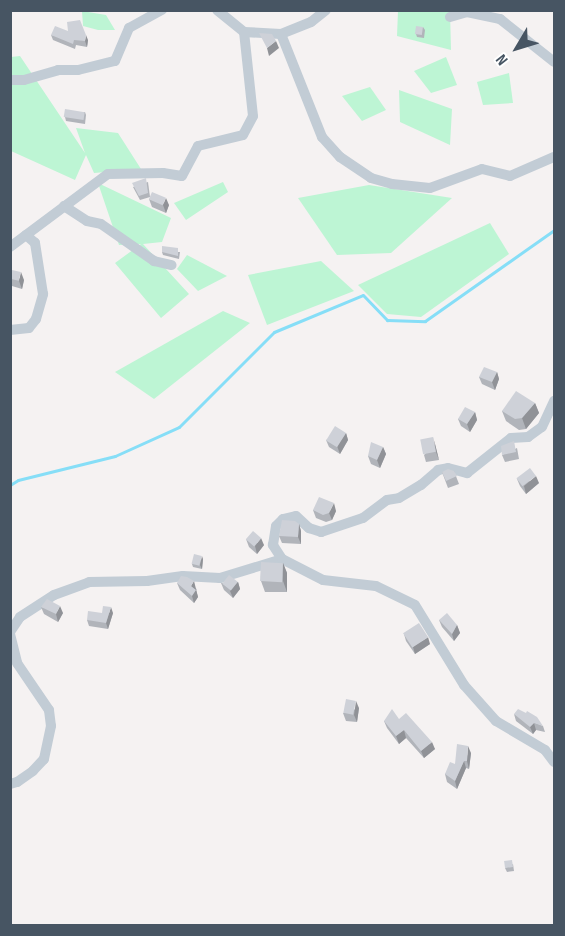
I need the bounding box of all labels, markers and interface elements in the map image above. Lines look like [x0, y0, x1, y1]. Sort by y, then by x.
north arrow [487, 18, 547, 78]
text: N [492, 50, 513, 69]

